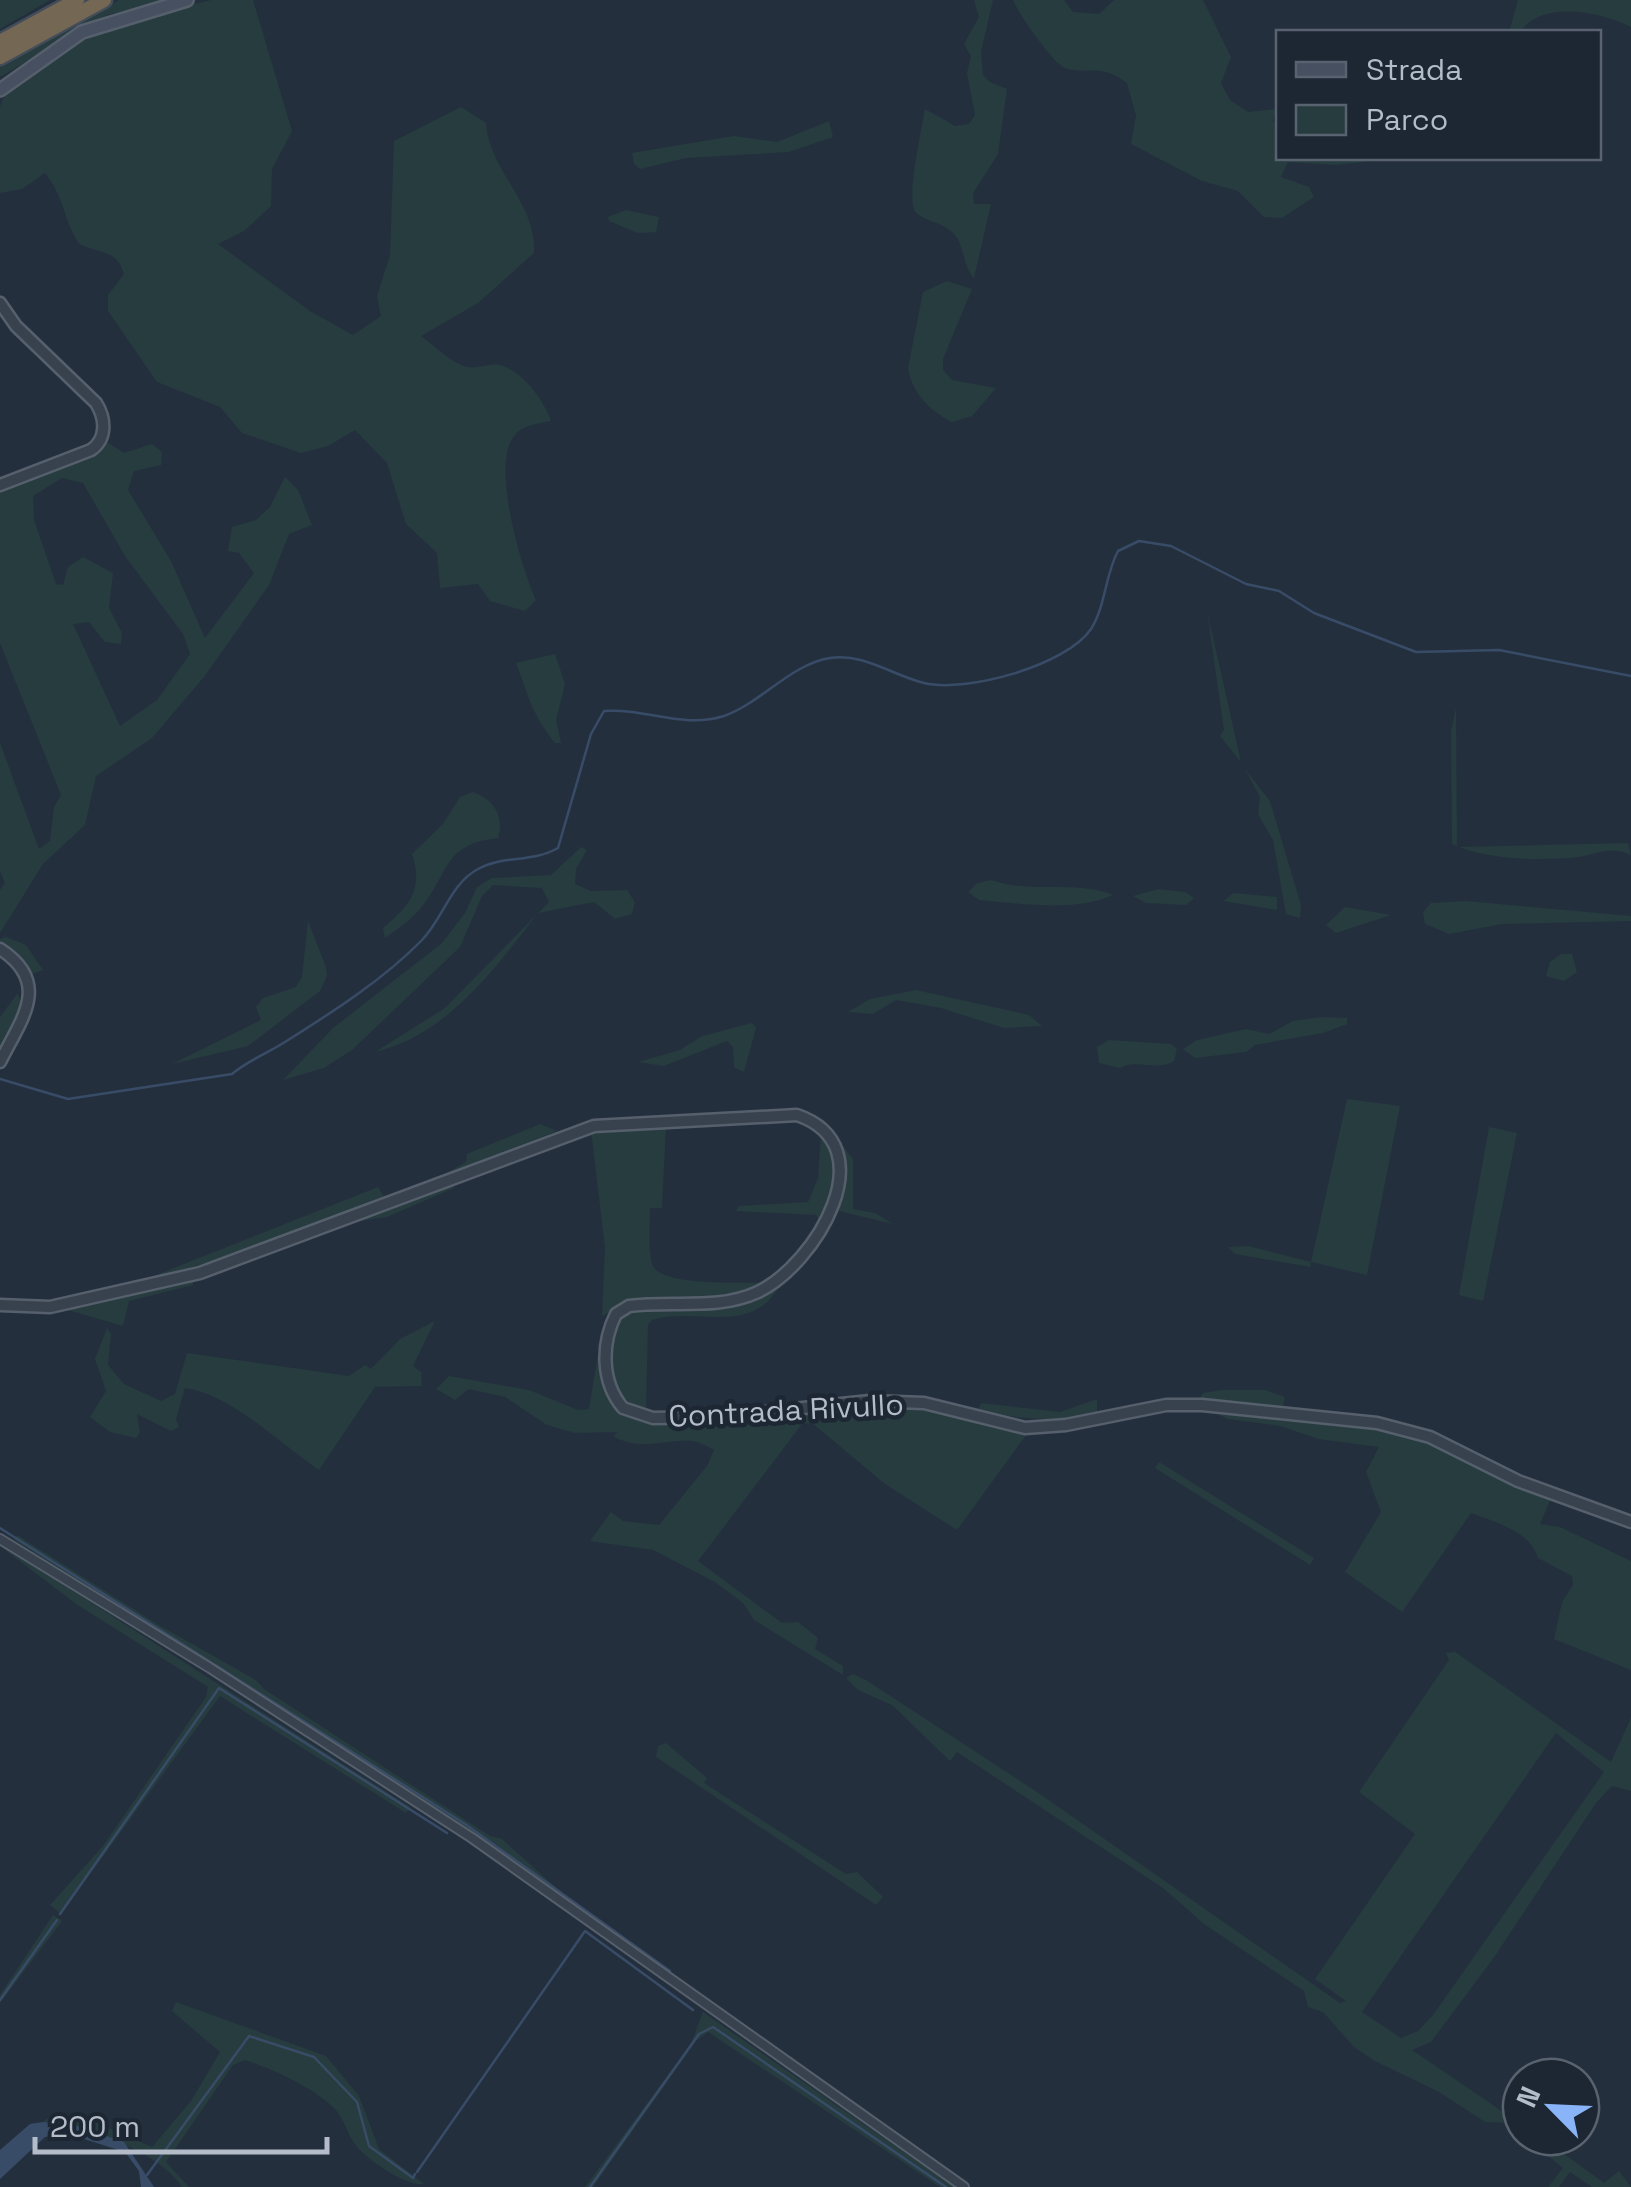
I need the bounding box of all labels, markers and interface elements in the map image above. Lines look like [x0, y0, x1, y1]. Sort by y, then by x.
legend [1276, 30, 1601, 160]
text: Strada [1366, 50, 1462, 89]
text: Parco [1366, 100, 1448, 139]
street label: Contrada Rivullo [667, 1384, 905, 1436]
north arrow [1501, 2057, 1601, 2157]
text: N [1508, 2081, 1548, 2113]
scale bar [35, 2092, 328, 2154]
text: 200 m [50, 2107, 140, 2146]

